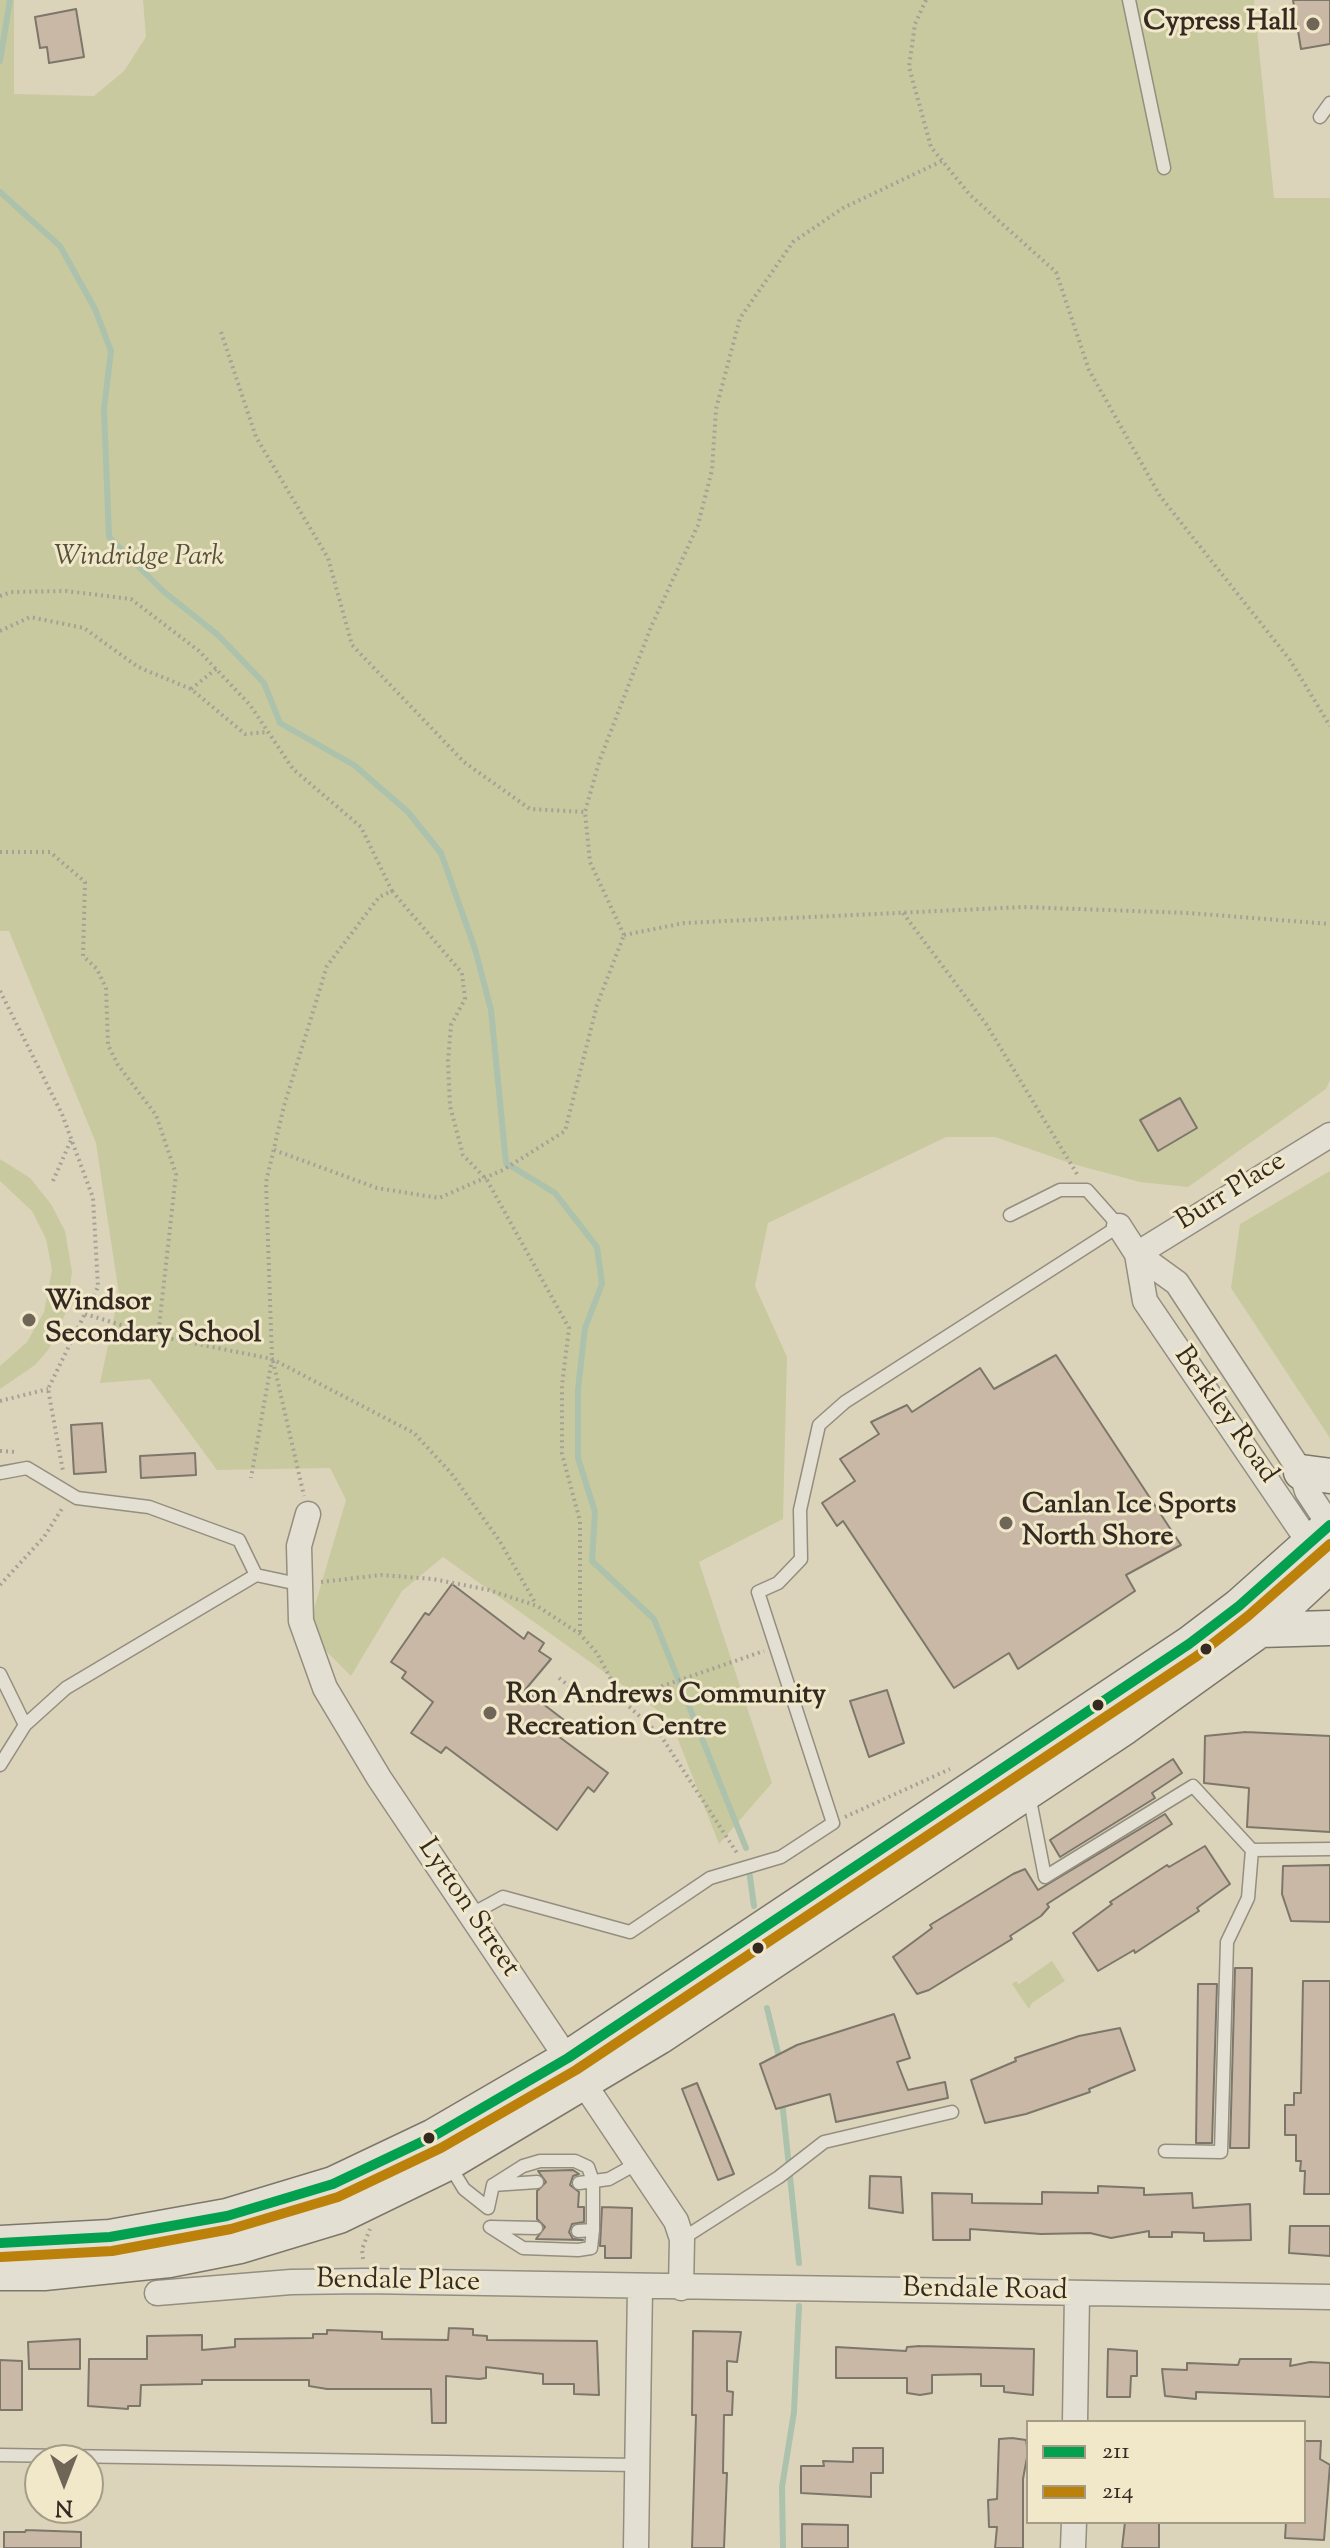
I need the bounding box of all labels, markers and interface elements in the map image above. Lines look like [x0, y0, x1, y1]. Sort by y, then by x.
place label: Cypress Hall [1143, 7, 1297, 41]
marker: Cypress Hall [1304, 15, 1322, 33]
park label: Windridge Park [54, 542, 224, 576]
street label: Burr Place [1171, 1146, 1293, 1240]
place label: Windsor Secondary School [45, 1287, 261, 1353]
marker: Windsor Secondary School [20, 1311, 38, 1329]
street label: Berkley Road [1165, 1341, 1283, 1491]
place label: Canlan Ice Sports North Shore [1022, 1490, 1236, 1556]
marker: Canlan Ice Sports North Shore [997, 1514, 1015, 1532]
unlabelled marker [1198, 1641, 1214, 1657]
place label: Ron Andrews Community Recreation Centre [506, 1680, 826, 1746]
unlabelled marker [1090, 1697, 1106, 1713]
marker: Ron Andrews Community Recreation Centre [481, 1704, 499, 1722]
street label: Lytton Street [409, 1834, 525, 1984]
unlabelled marker [750, 1940, 766, 1956]
unlabelled marker [421, 2130, 437, 2146]
street label: Bendale Place [316, 2265, 480, 2301]
street label: Bendale Road [902, 2274, 1068, 2310]
legend [1026, 2420, 1306, 2524]
text: 211 [1102, 2435, 1130, 2469]
north arrow [24, 2444, 104, 2524]
text: 214 [1102, 2475, 1134, 2509]
text: N [55, 2490, 73, 2522]

